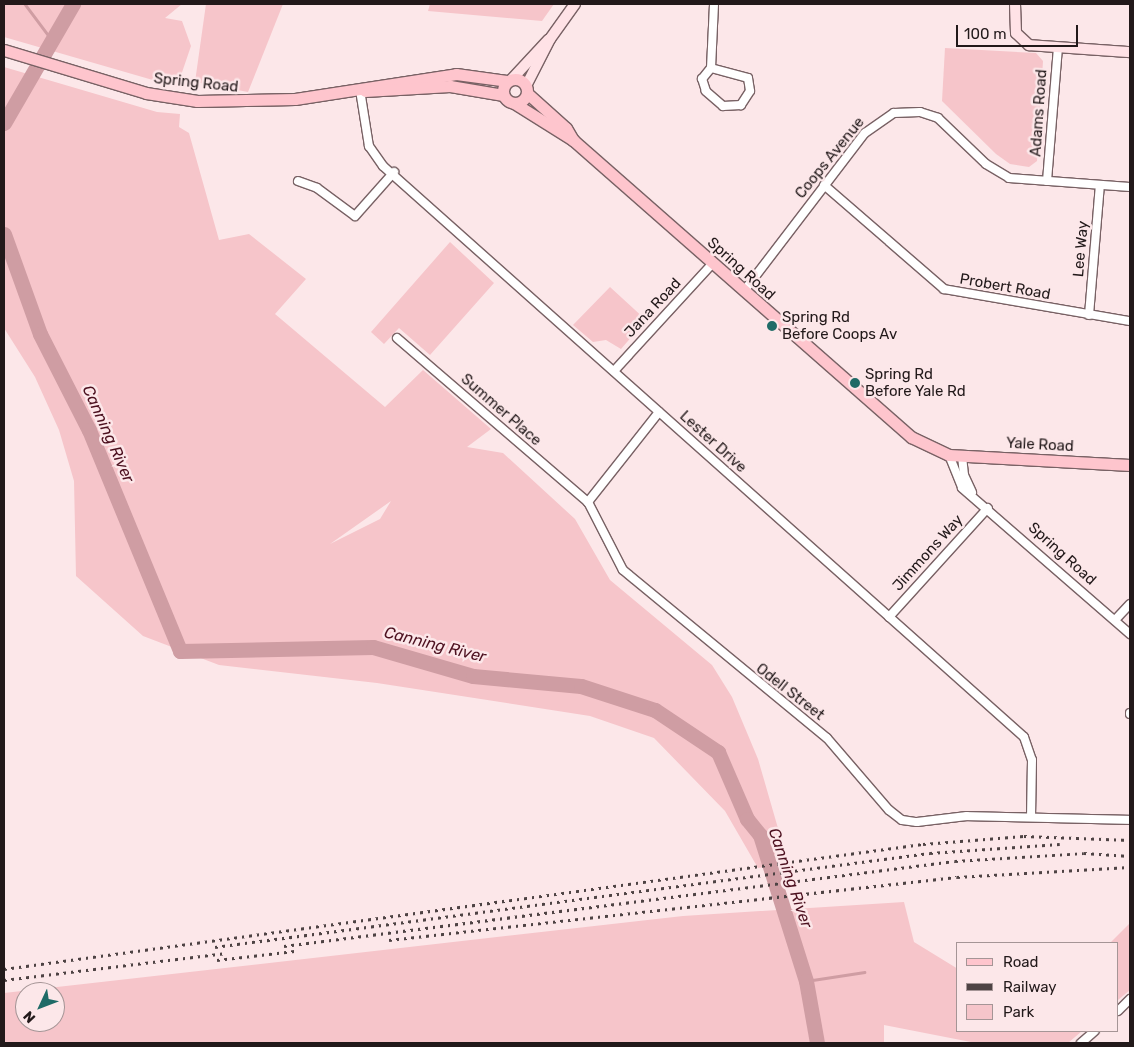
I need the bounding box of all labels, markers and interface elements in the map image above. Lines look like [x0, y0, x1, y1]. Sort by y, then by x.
scale bar [959, 15, 1082, 47]
text: 100 m [964, 25, 1006, 43]
street label: Adams Road [1027, 69, 1051, 157]
street label: Spring Road [153, 70, 239, 96]
street label: Coops Avenue [792, 113, 868, 203]
street label: Lee Way [1070, 220, 1092, 278]
street label: Spring Road [703, 234, 779, 304]
street label: Probert Road [958, 270, 1052, 304]
street label: Jana Road [621, 275, 685, 341]
place label: Spring Rd Before Coops Av [782, 308, 898, 343]
marker: Spring Rd Before Coops Av [766, 320, 778, 332]
place label: Spring Rd Before Yale Rd [865, 365, 966, 400]
street label: Summer Place [457, 370, 545, 450]
marker: Spring Rd Before Yale Rd [849, 377, 861, 389]
water label: Canning River [78, 382, 138, 486]
street label: Lester Drive [676, 407, 750, 477]
street label: Yale Road [1006, 434, 1074, 456]
street label: Jimmons Way [889, 511, 967, 595]
street label: Spring Road [1024, 519, 1100, 589]
water label: Canning River [382, 623, 488, 667]
street label: Odell Street [752, 660, 828, 724]
water label: Canning River [764, 825, 816, 931]
legend [956, 942, 1119, 1032]
text: Road [1003, 953, 1039, 971]
text: Railway [1003, 978, 1057, 996]
north arrow [15, 982, 65, 1032]
text: Park [1003, 1003, 1034, 1021]
text: N [20, 1007, 39, 1026]

